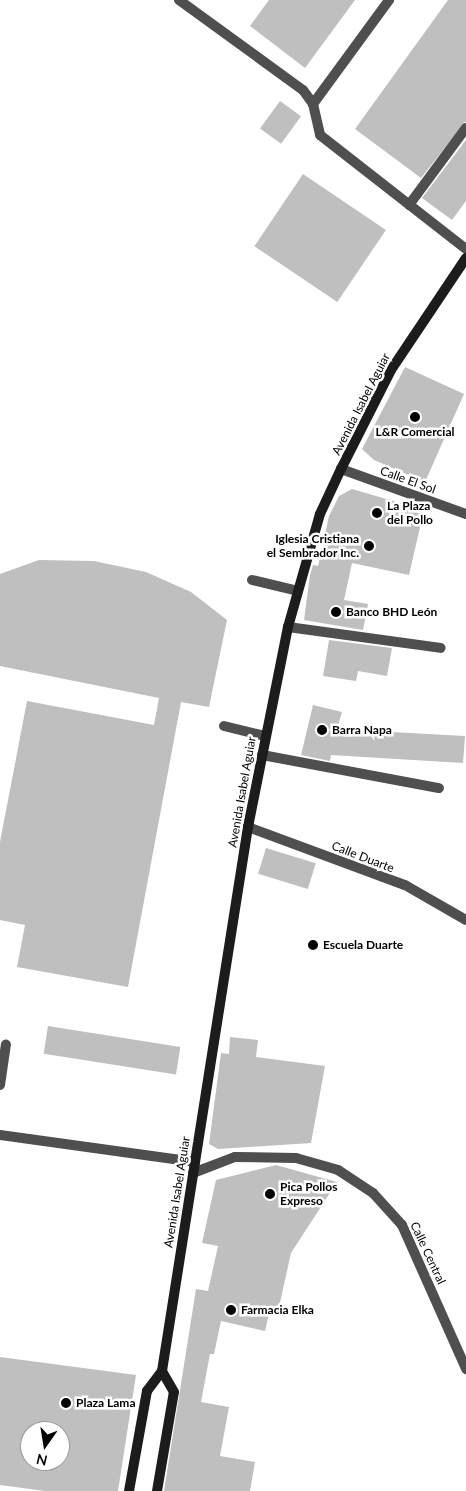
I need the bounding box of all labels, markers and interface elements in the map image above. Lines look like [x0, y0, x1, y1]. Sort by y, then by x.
street label: Avenida Isabel Aguiar [329, 350, 393, 458]
marker: L&R Comercial [409, 411, 421, 423]
place label: L&R Comercial [376, 425, 454, 439]
street label: Calle El Sol [378, 463, 438, 497]
place label: La Plaza del Pollo [387, 499, 433, 527]
marker: La Plaza del Pollo [371, 507, 383, 519]
place label: Iglesia Cristiana el Sembrador Inc. [266, 532, 359, 560]
marker: Iglesia Cristiana el Sembrador Inc. [363, 540, 375, 552]
place label: Banco BHD León [346, 605, 437, 619]
marker: Banco BHD León [330, 606, 342, 618]
place label: Barra Napa [332, 723, 392, 737]
marker: Barra Napa [316, 724, 328, 736]
street label: Avenida Isabel Aguiar [225, 735, 259, 849]
street label: Calle Duarte [330, 839, 396, 875]
place label: Escuela Duarte [323, 938, 403, 952]
marker: Escuela Duarte [307, 939, 319, 951]
street label: Avenida Isabel Aguiar [161, 1135, 193, 1249]
place label: Pica Pollos Expreso [280, 1180, 337, 1208]
marker: Pica Pollos Expreso [264, 1188, 276, 1200]
street label: Calle Central [407, 1219, 449, 1287]
place label: Farmacia Elka [241, 1303, 314, 1317]
marker: Farmacia Elka [225, 1304, 237, 1316]
place label: Plaza Lama [76, 1396, 135, 1410]
marker: Plaza Lama [60, 1397, 72, 1409]
north arrow [20, 1421, 70, 1471]
text: N [35, 1451, 49, 1470]

